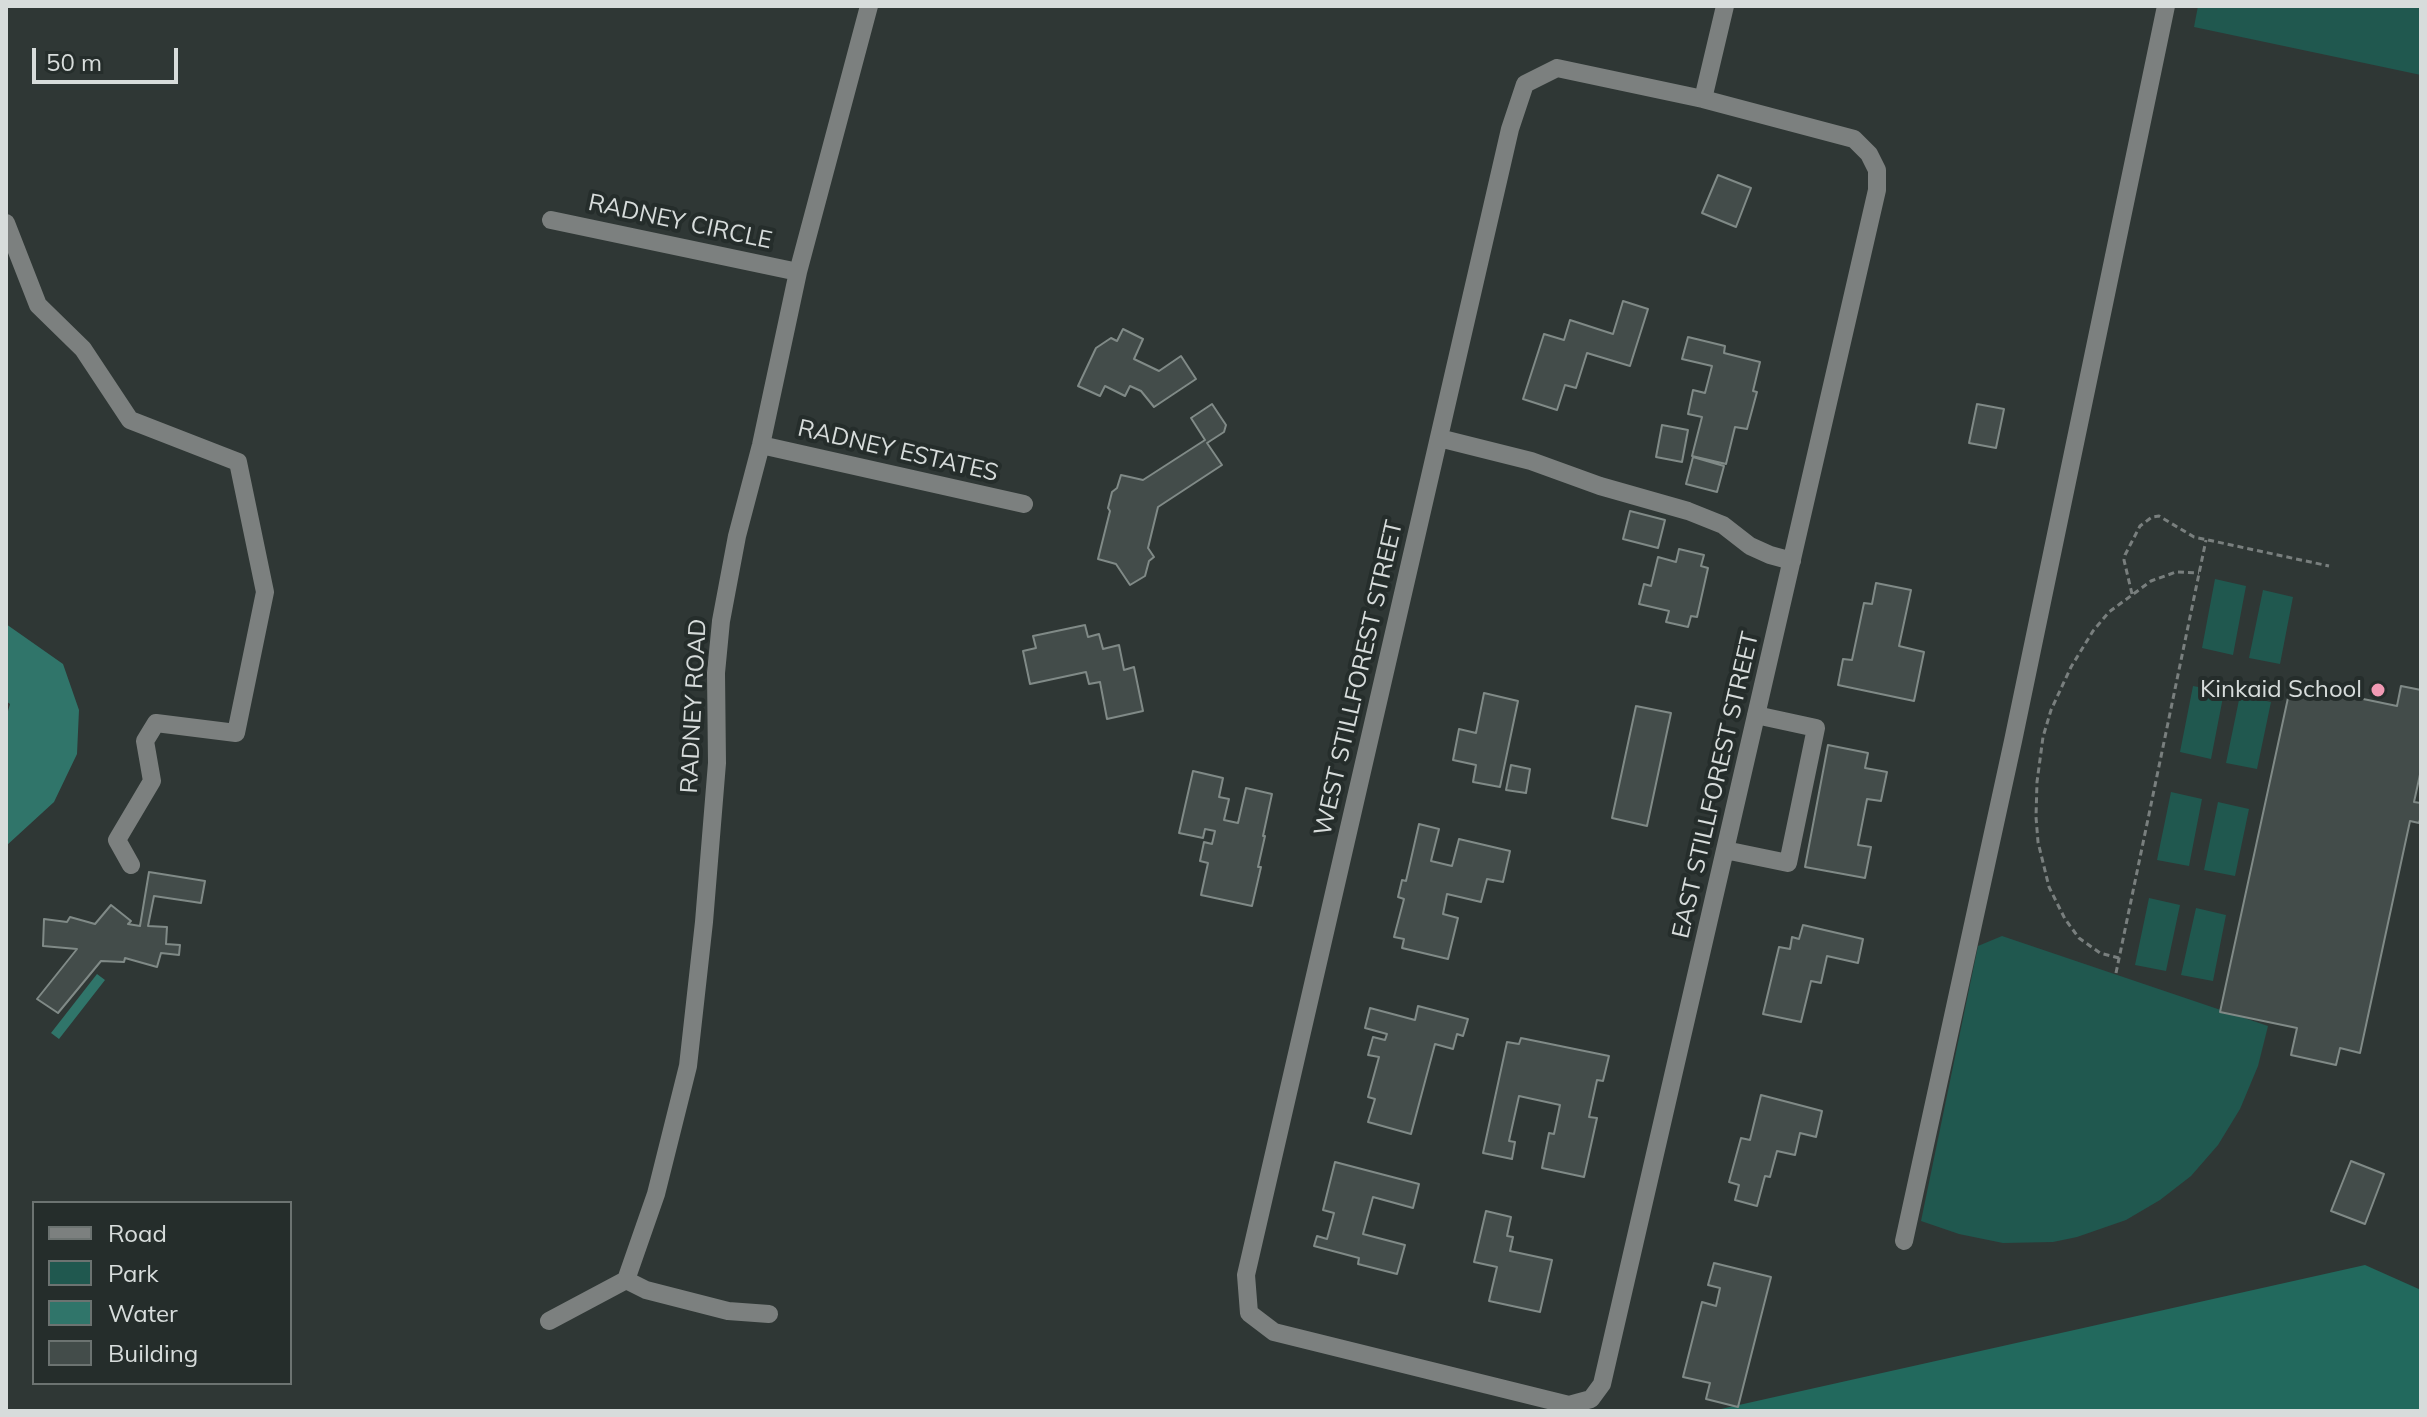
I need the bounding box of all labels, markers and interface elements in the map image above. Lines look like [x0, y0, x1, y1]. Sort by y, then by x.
scale bar [36, 32, 182, 82]
text: 50 m [46, 47, 102, 77]
street label: RADNEY CIRCLE [585, 188, 775, 256]
street label: RADNEY ESTATES [795, 414, 1001, 488]
street label: WEST STILLFOREST STREET [1309, 517, 1409, 839]
street label: RADNEY ROAD [675, 618, 713, 794]
street label: EAST STILLFOREST STREET [1667, 629, 1765, 941]
place label: Kinkaid School [2200, 676, 2362, 704]
marker: Kinkaid School [2369, 681, 2387, 699]
legend [32, 1201, 292, 1385]
text: Road [108, 1218, 167, 1248]
text: Park [108, 1258, 159, 1288]
text: Water [108, 1298, 178, 1328]
text: Building [108, 1338, 198, 1368]

